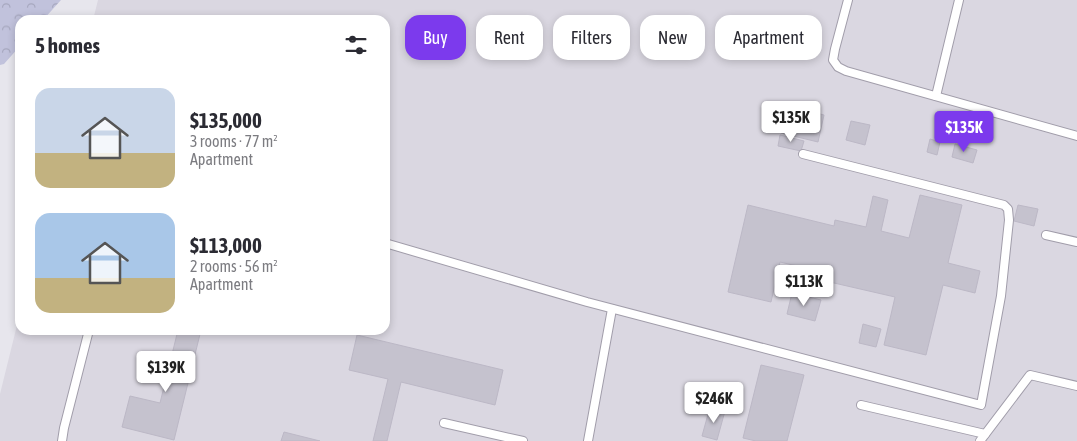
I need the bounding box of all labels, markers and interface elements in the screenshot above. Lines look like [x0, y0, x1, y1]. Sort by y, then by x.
chip: Buy [405, 15, 466, 60]
chip: Rent [476, 15, 543, 60]
chip: Filters [553, 15, 630, 60]
chip: New [640, 15, 705, 60]
chip: Apartment [715, 15, 822, 60]
icon: filters [342, 31, 370, 59]
text: 5 homes [35, 33, 100, 57]
pin: $135K [756, 100, 826, 143]
icon: home [75, 108, 135, 168]
text: $135,000 [190, 108, 262, 132]
text: $135K [772, 108, 810, 126]
pin: $135K [929, 110, 999, 153]
text: $135K [945, 118, 983, 136]
text: 3 rooms · 77 m² [190, 132, 278, 150]
text: Apartment [190, 150, 253, 168]
icon: home [75, 233, 135, 293]
text: $113,000 [190, 233, 262, 257]
text: 2 rooms · 56 m² [190, 257, 278, 275]
pin: $113K [769, 264, 839, 307]
text: $113K [785, 272, 823, 290]
text: Apartment [190, 275, 253, 293]
pin: $139K [131, 350, 201, 393]
text: $139K [147, 358, 185, 376]
pin: $246K [679, 382, 749, 424]
text: $246K [695, 389, 733, 407]

